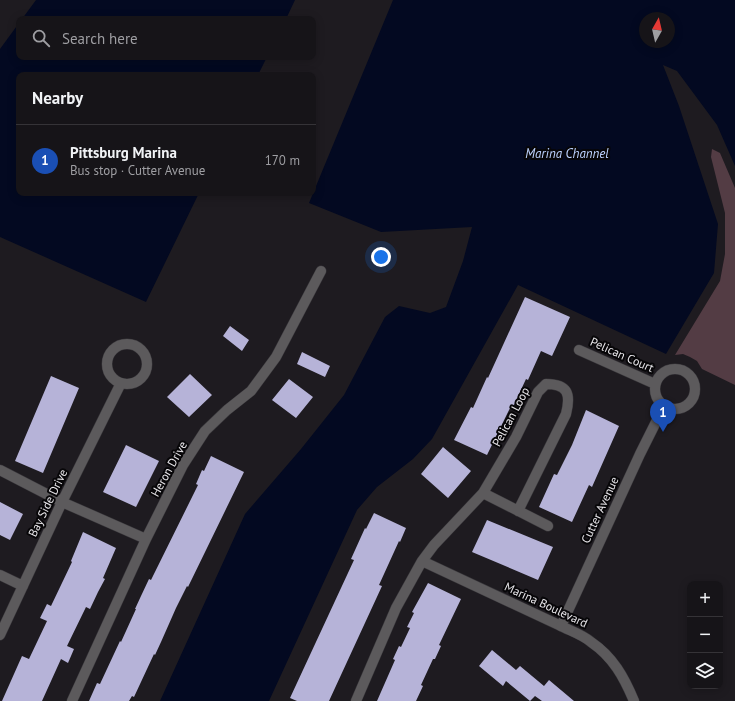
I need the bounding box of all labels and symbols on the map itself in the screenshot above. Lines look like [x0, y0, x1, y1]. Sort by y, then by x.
north arrow [639, 12, 675, 48]
water label: Marina Channel [525, 145, 609, 162]
your location [371, 247, 391, 267]
street label: Pelican Court [588, 334, 656, 375]
street label: Pelican Loop [489, 385, 532, 449]
pin: 1 [650, 399, 676, 432]
street label: Heron Drive [147, 438, 190, 499]
street label: Bay Side Drive [25, 466, 70, 539]
street label: Cutter Avenue [578, 474, 621, 545]
street label: Marina Boulevard [502, 579, 590, 630]

